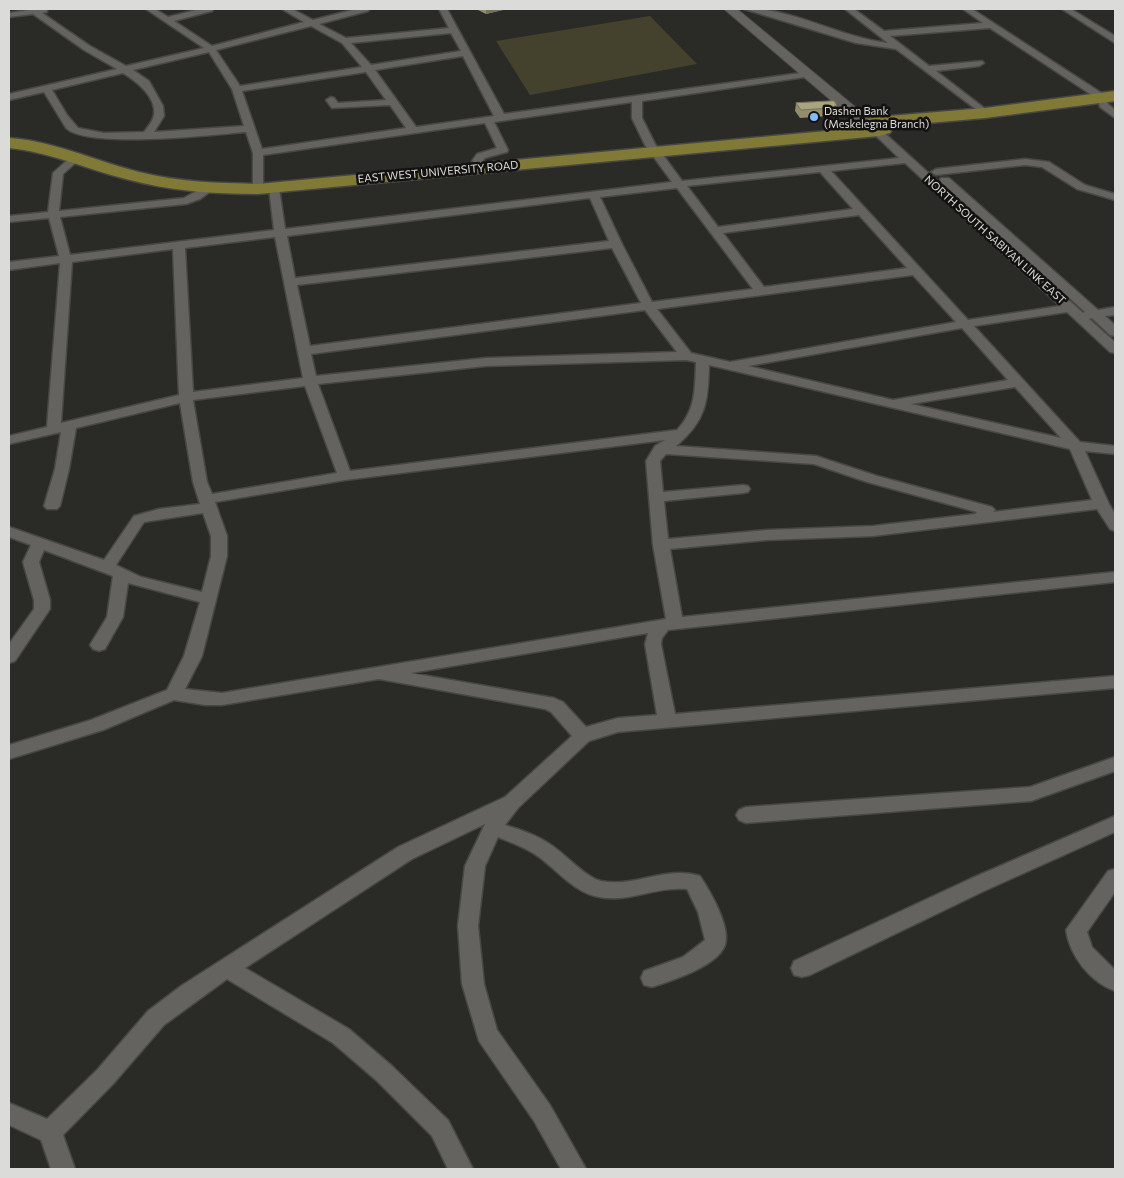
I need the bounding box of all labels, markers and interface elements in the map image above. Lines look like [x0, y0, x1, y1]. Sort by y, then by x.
place label: Dashen Bank (Meskelegna Branch) [824, 104, 929, 130]
marker: Dashen Bank (Meskelegna Branch) [808, 111, 820, 123]
street label: EAST WEST UNIVERSITY ROAD [357, 158, 519, 186]
street label: NORTH SOUTH SABIYAN LINK EAST [922, 173, 1068, 307]

